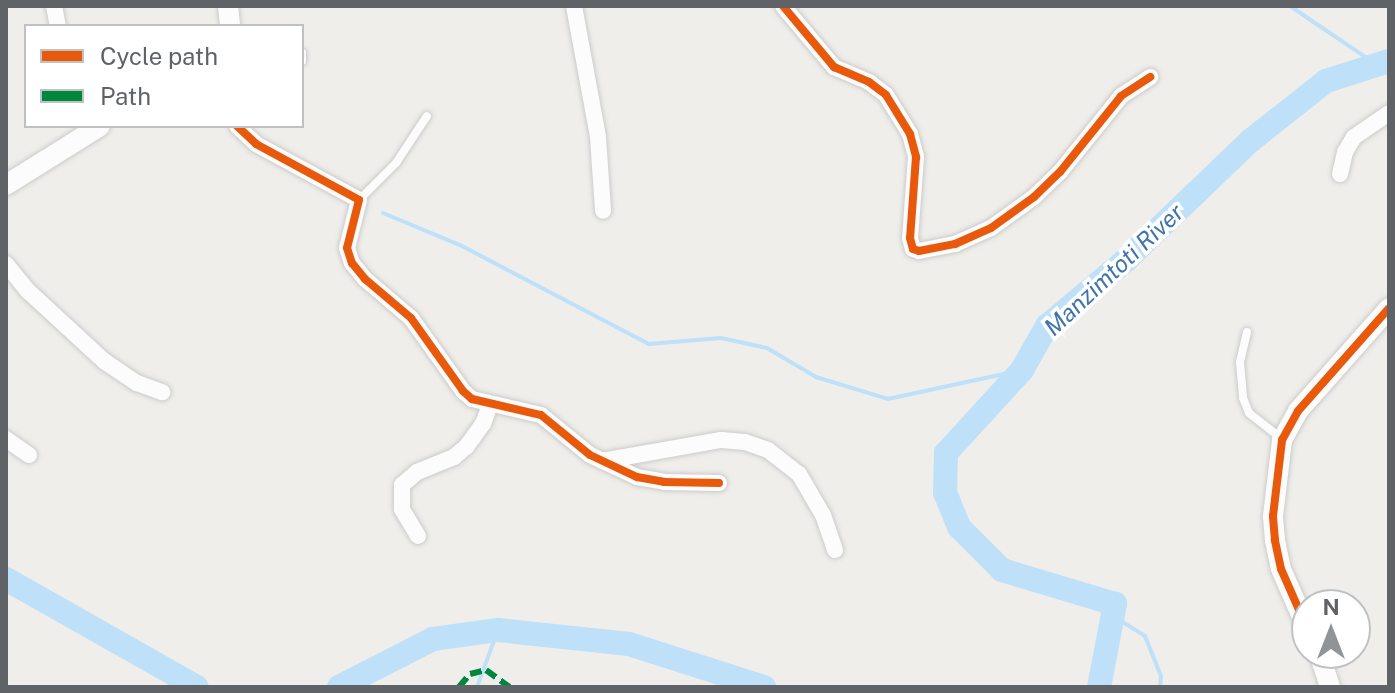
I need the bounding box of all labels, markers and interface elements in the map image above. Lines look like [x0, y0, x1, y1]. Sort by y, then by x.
legend [24, 24, 304, 128]
text: Cycle path [100, 42, 218, 70]
text: Path [100, 82, 151, 110]
water label: Manzimtoti River [1038, 198, 1190, 342]
north arrow [1291, 589, 1371, 669]
text: N [1322, 594, 1340, 620]

